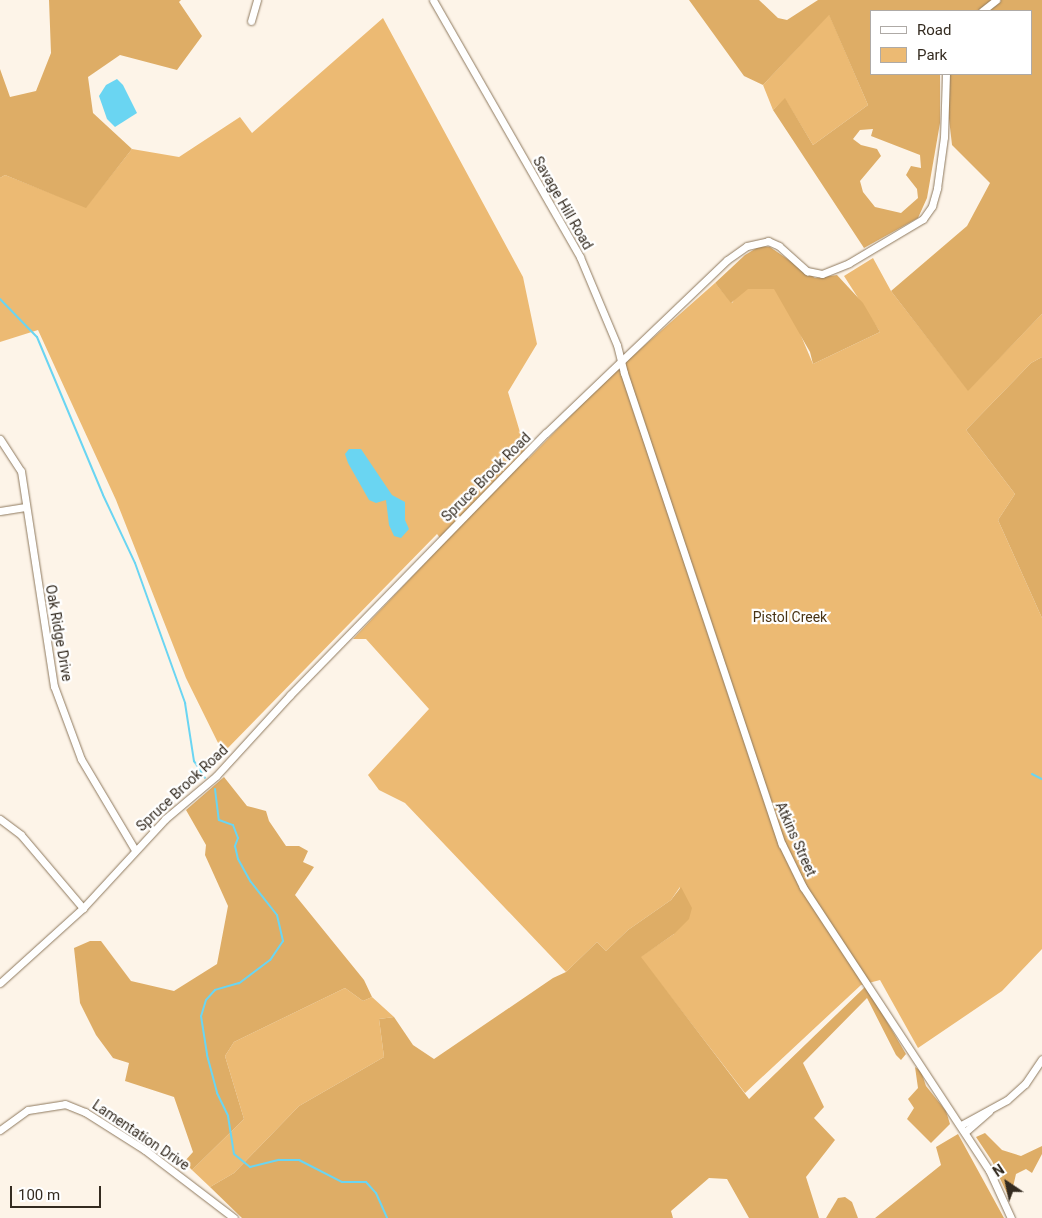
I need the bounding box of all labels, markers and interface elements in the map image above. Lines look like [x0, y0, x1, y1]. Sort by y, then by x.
legend [870, 10, 1032, 75]
text: Road [917, 21, 951, 39]
text: Park [917, 46, 947, 64]
street label: Savage Hill Road [530, 153, 596, 253]
street label: Spruce Brook Road [438, 429, 534, 525]
street label: Oak Ridge Drive [42, 583, 76, 683]
park label: Pistol Creek [753, 609, 827, 625]
street label: Spruce Brook Road [133, 741, 231, 835]
street label: Atkins Street [772, 799, 820, 879]
street label: Lamentation Drive [89, 1096, 193, 1174]
north arrow [982, 1158, 1032, 1208]
text: N [990, 1161, 1007, 1180]
scale bar [12, 1176, 104, 1208]
text: 100 m [18, 1186, 60, 1204]

